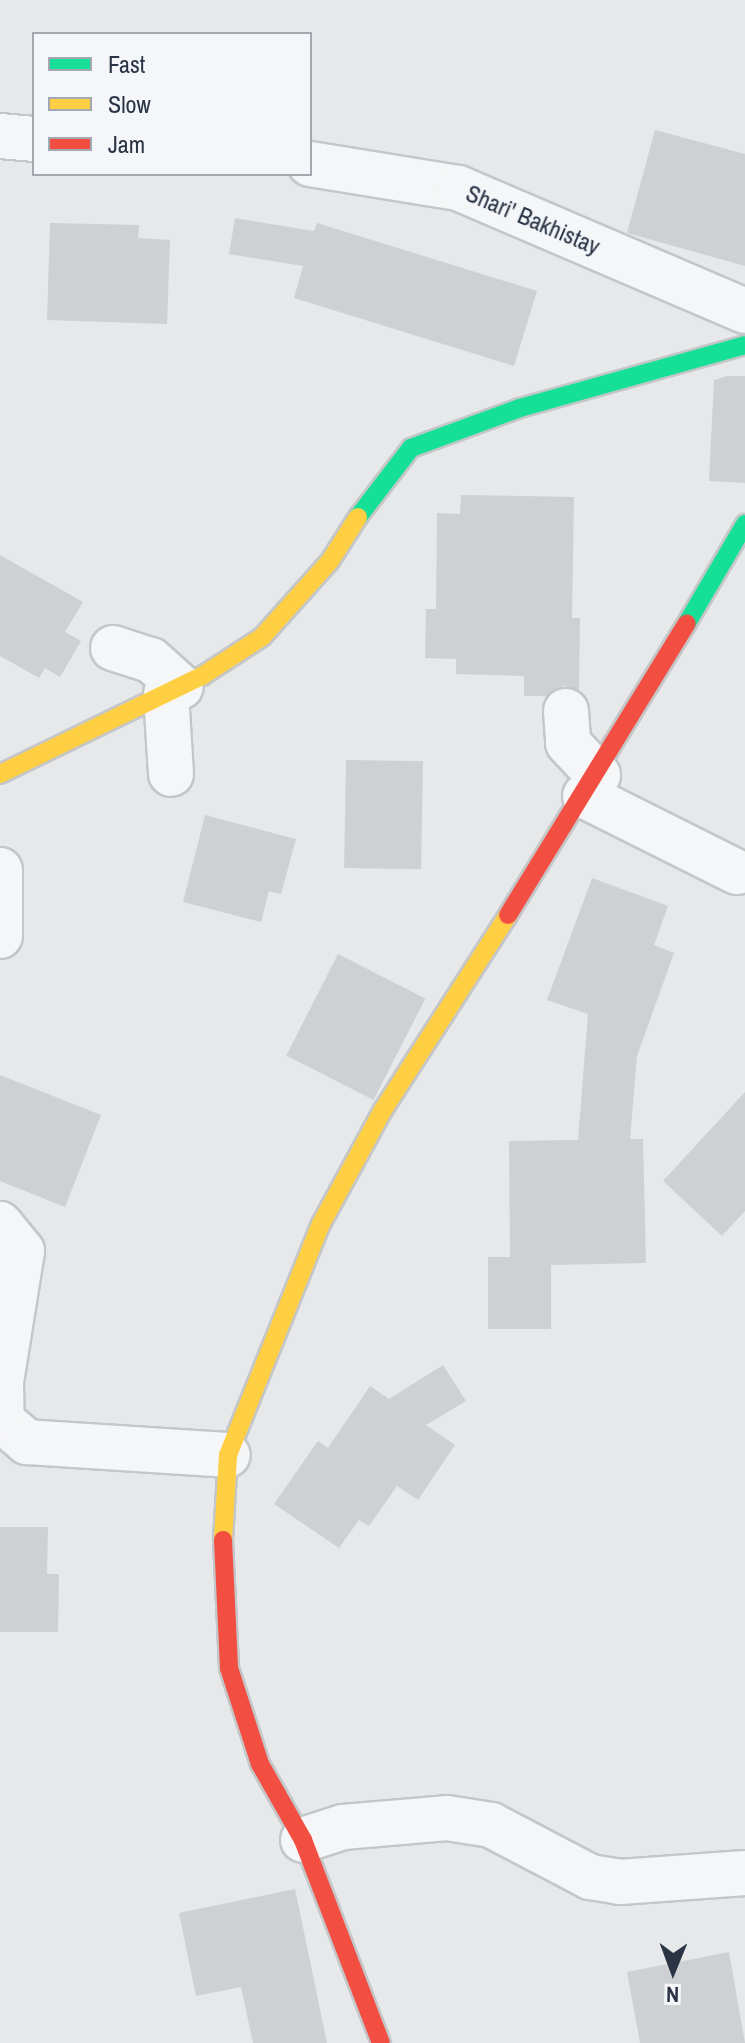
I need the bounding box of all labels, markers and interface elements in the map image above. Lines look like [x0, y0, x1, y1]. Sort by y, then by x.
legend [32, 32, 312, 176]
text: Fast [108, 48, 145, 80]
text: Slow [108, 88, 151, 120]
text: Jam [108, 128, 145, 160]
street label: Shari' Bakhistay [462, 179, 604, 261]
north arrow [633, 1931, 713, 2011]
text: N [666, 1980, 679, 2010]

